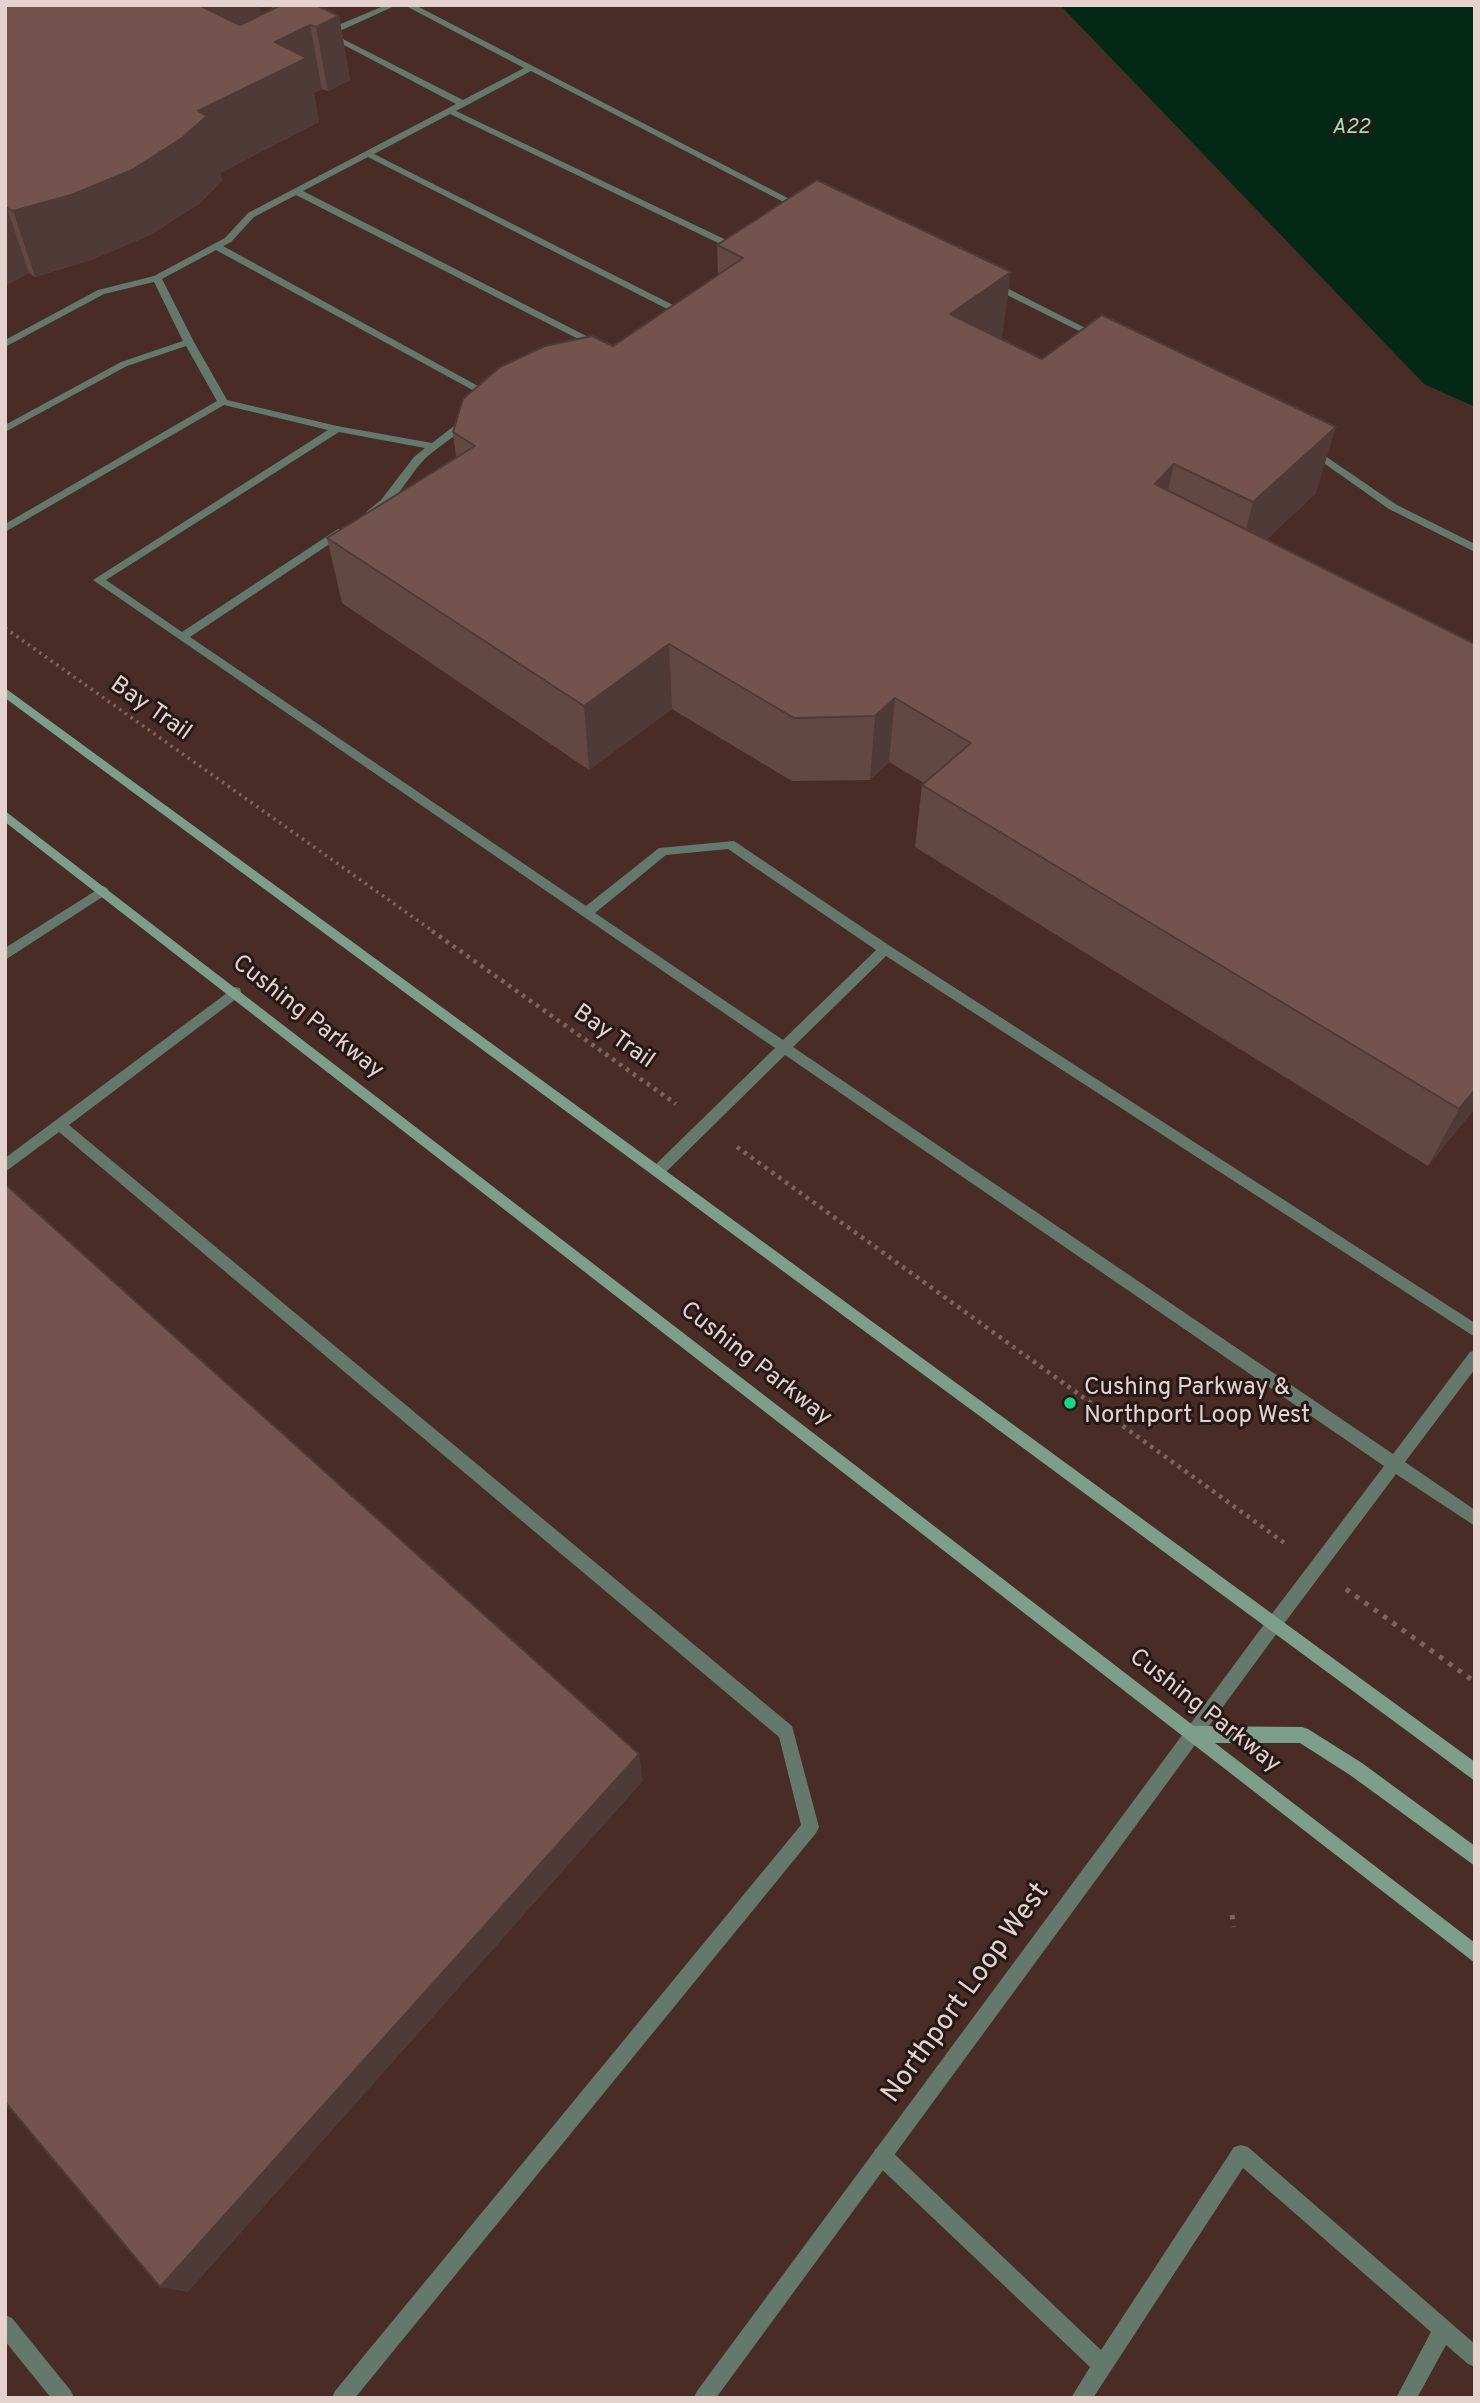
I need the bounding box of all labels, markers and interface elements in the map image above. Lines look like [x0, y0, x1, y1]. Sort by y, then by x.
water label: A22 [1332, 116, 1370, 142]
street label: Bay Trail [104, 672, 196, 748]
street label: Cushing Parkway [226, 950, 388, 1086]
street label: Bay Trail [567, 1000, 659, 1076]
street label: Cushing Parkway [674, 1297, 836, 1433]
place label: Cushing Parkway & Northport Loop West [1084, 1375, 1310, 1431]
marker: Cushing Parkway & Northport Loop West [1062, 1395, 1078, 1411]
street label: Cushing Parkway [1123, 1644, 1285, 1780]
street label: Northport Loop West [876, 1877, 1058, 2111]

